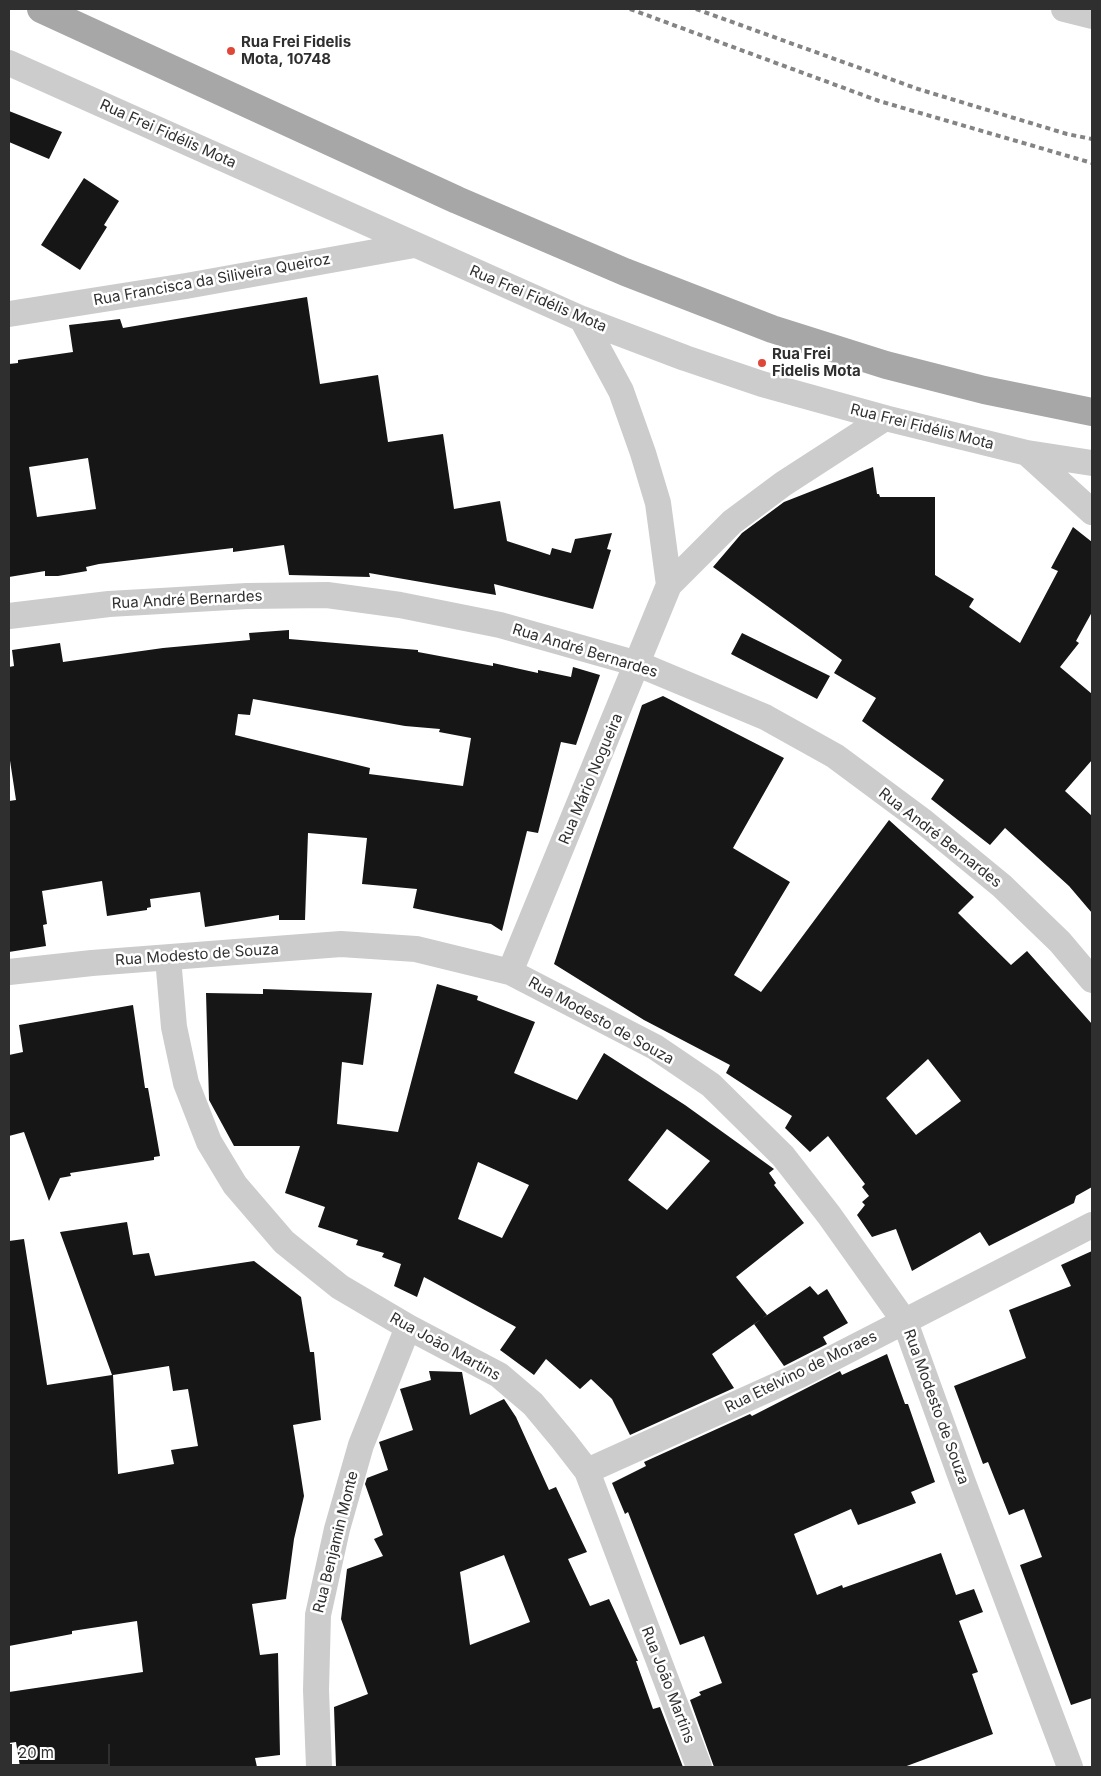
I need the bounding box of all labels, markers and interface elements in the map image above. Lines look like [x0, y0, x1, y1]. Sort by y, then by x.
place label: Rua Frei Fidelis Mota, 10748 [241, 33, 351, 68]
marker: Rua Frei Fidelis Mota, 10748 [225, 45, 237, 57]
street label: Rua Frei Fidélis Mota [97, 96, 239, 172]
street label: Rua Francisca da Siliveira Queiroz [92, 250, 332, 310]
street label: Rua Frei Fidélis Mota [467, 262, 609, 336]
place label: Rua Frei Fidelis Mota [772, 345, 861, 380]
marker: Rua Frei Fidelis Mota [756, 357, 768, 369]
street label: Rua Frei Fidélis Mota [848, 400, 996, 454]
street label: Rua André Bernardes [111, 587, 263, 613]
street label: Rua André Bernardes [510, 620, 660, 682]
street label: Rua Mário Nogueira [555, 711, 627, 847]
street label: Rua André Bernardes [875, 784, 1005, 892]
street label: Rua Modesto de Souza [115, 940, 279, 970]
street label: Rua Modesto de Souza [525, 973, 677, 1069]
street label: Rua João Martins [387, 1309, 503, 1385]
street label: Rua Etelvino de Moraes [722, 1327, 880, 1417]
street label: Rua Modesto de Souza [900, 1327, 972, 1487]
street label: Rua Benjamin Monte [310, 1469, 362, 1615]
street label: Rua João Martins [637, 1624, 699, 1746]
scale bar [12, 1734, 112, 1766]
text: 20 m [18, 1743, 54, 1762]

